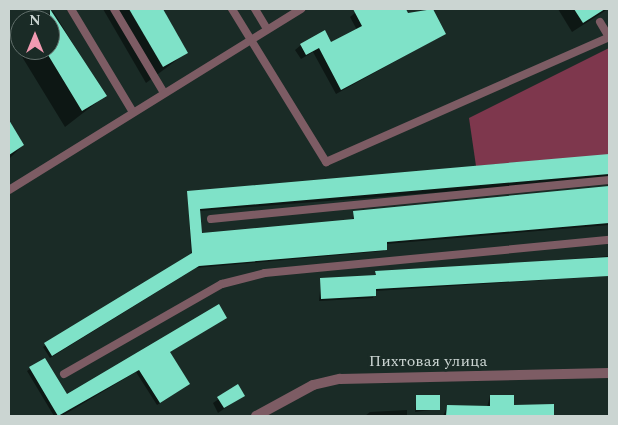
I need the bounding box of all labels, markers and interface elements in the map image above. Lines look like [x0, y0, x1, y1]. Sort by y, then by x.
north arrow [10, 10, 60, 60]
text: N [29, 10, 41, 31]
street label: Пихтовая улица [369, 351, 487, 371]

